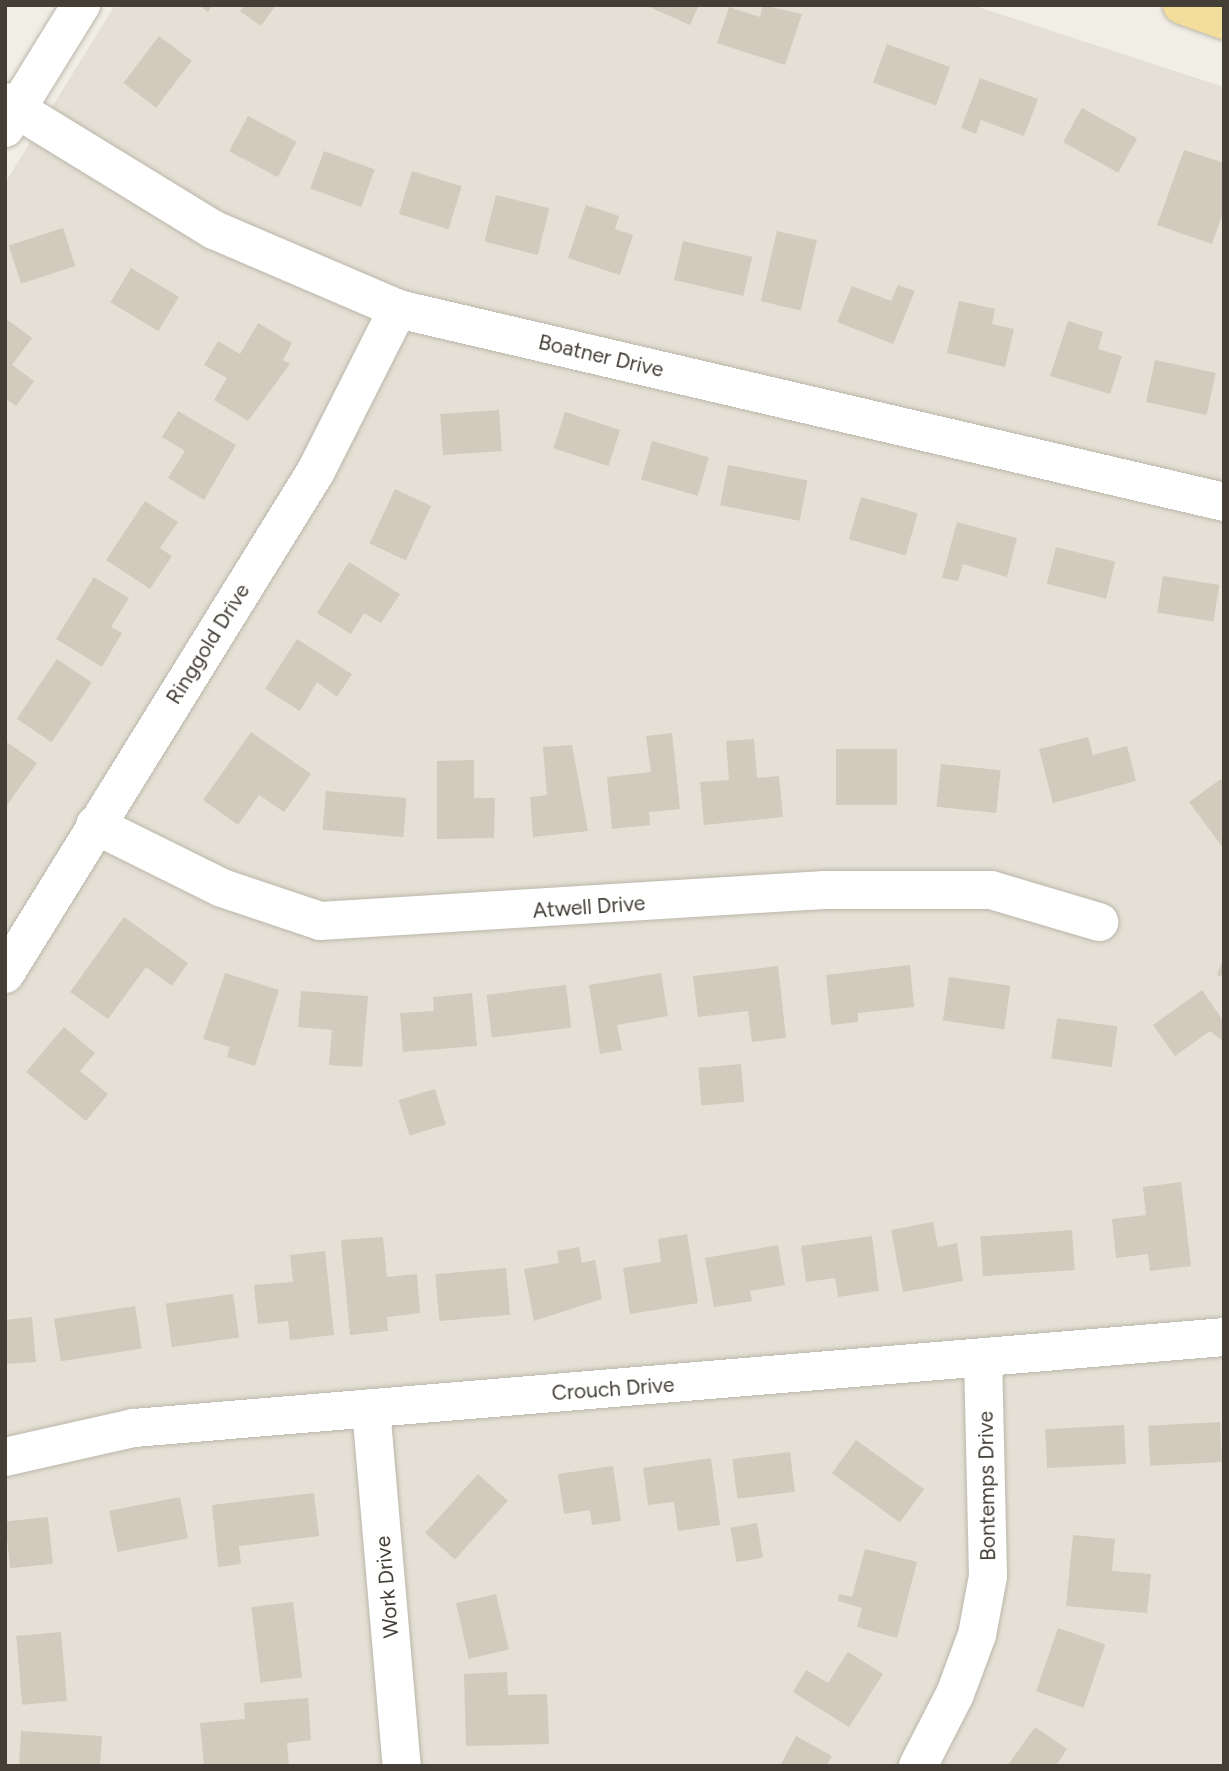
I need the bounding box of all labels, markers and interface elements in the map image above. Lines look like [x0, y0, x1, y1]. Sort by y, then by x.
street label: Boatner Drive [536, 329, 666, 383]
street label: Ringgold Drive [161, 579, 255, 709]
street label: Atwell Drive [532, 890, 646, 924]
street label: Crouch Drive [551, 1372, 675, 1406]
street label: Bontemps Drive [973, 1411, 1001, 1561]
street label: Work Drive [370, 1535, 404, 1639]

